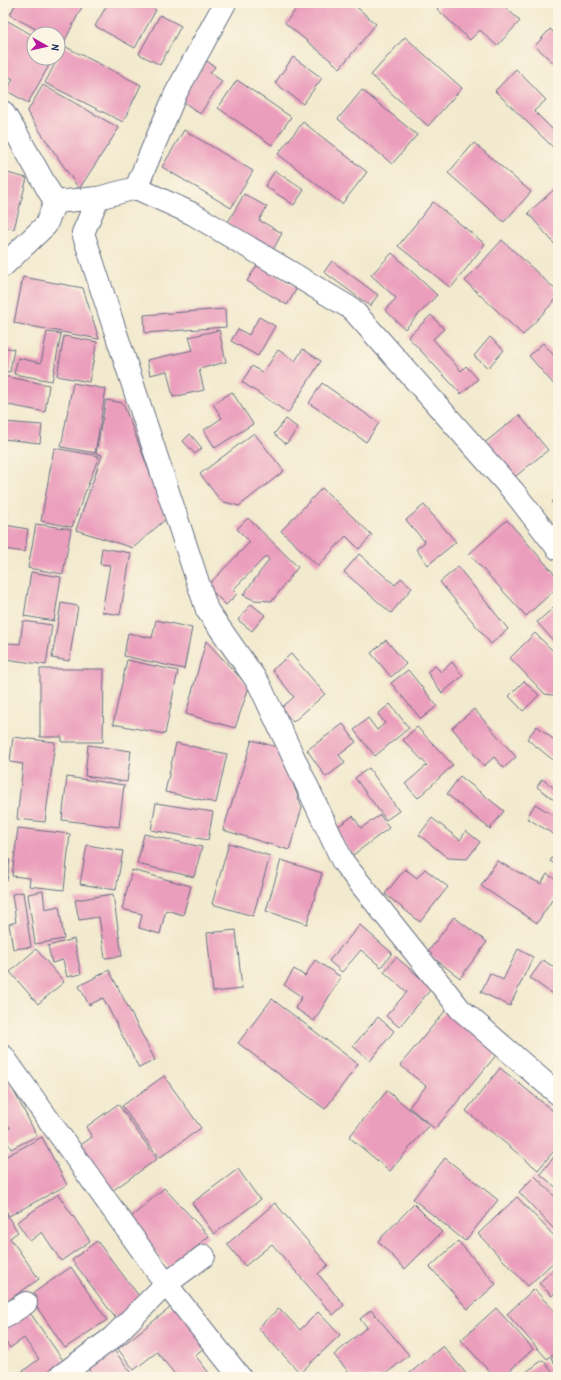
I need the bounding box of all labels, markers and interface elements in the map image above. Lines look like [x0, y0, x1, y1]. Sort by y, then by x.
north arrow [26, 26, 66, 66]
text: N [49, 44, 63, 51]

